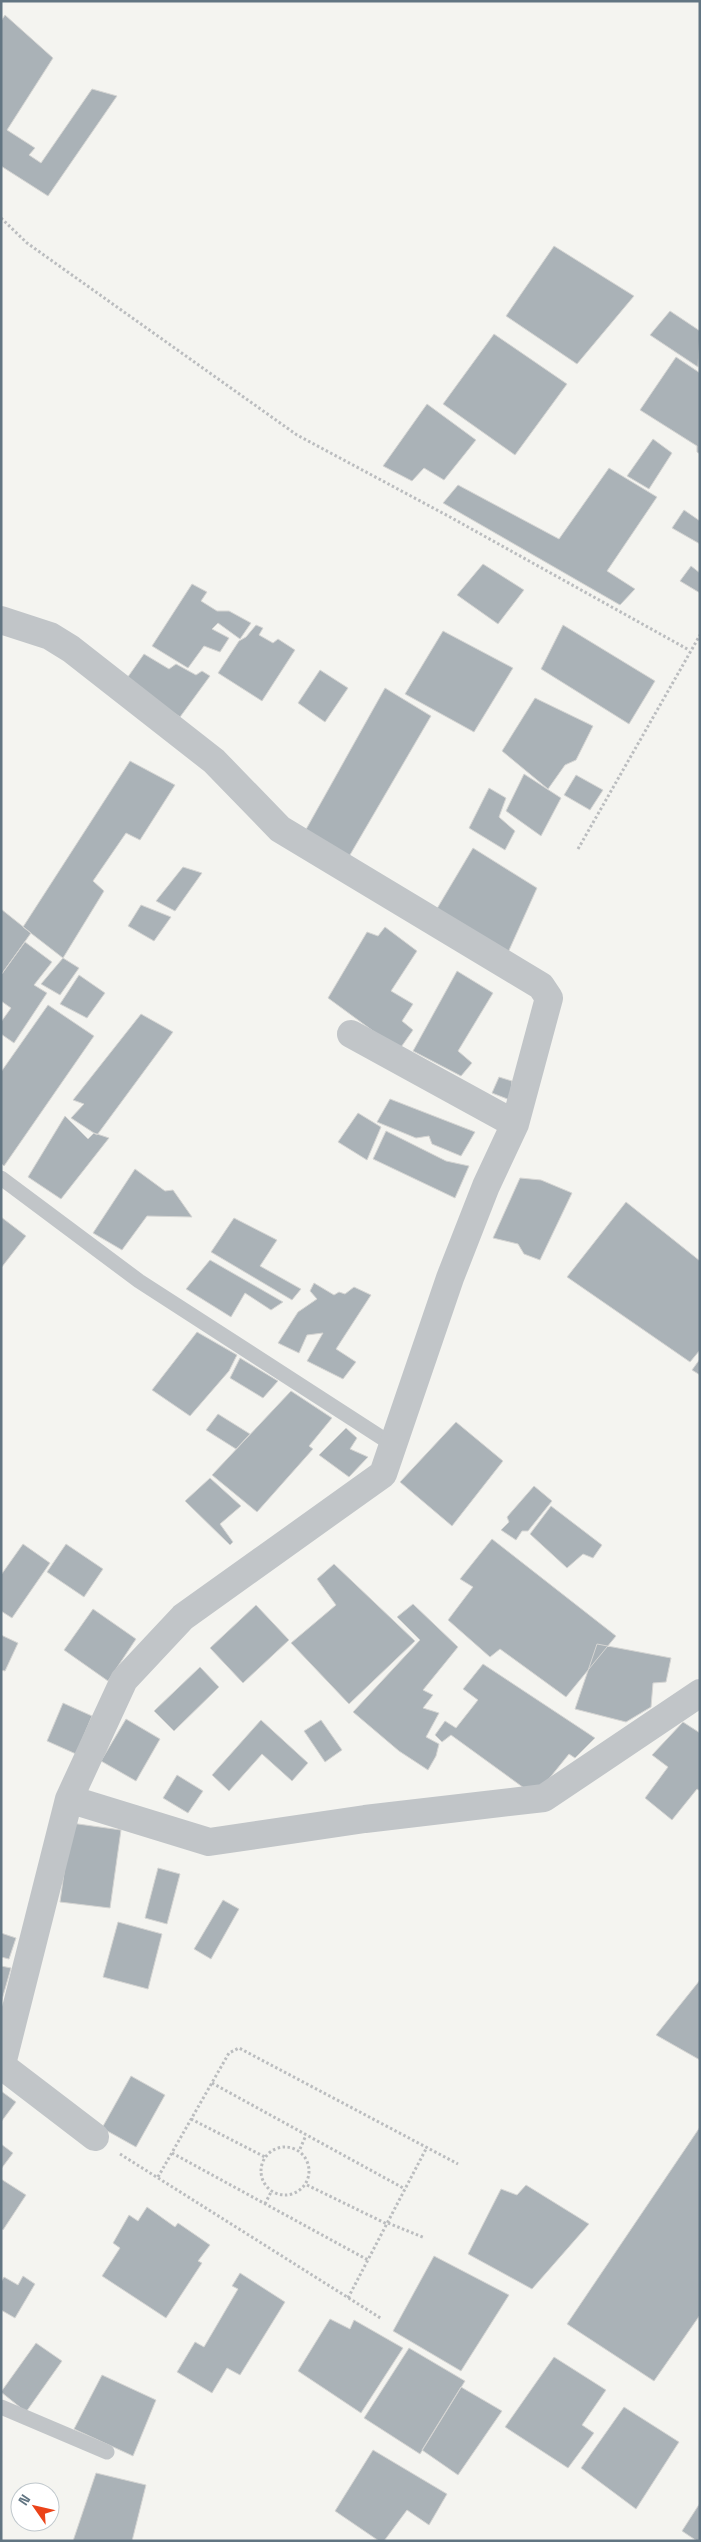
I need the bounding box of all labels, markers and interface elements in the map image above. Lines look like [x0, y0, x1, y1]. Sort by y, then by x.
north arrow [10, 2482, 60, 2532]
text: N [14, 2491, 34, 2509]

